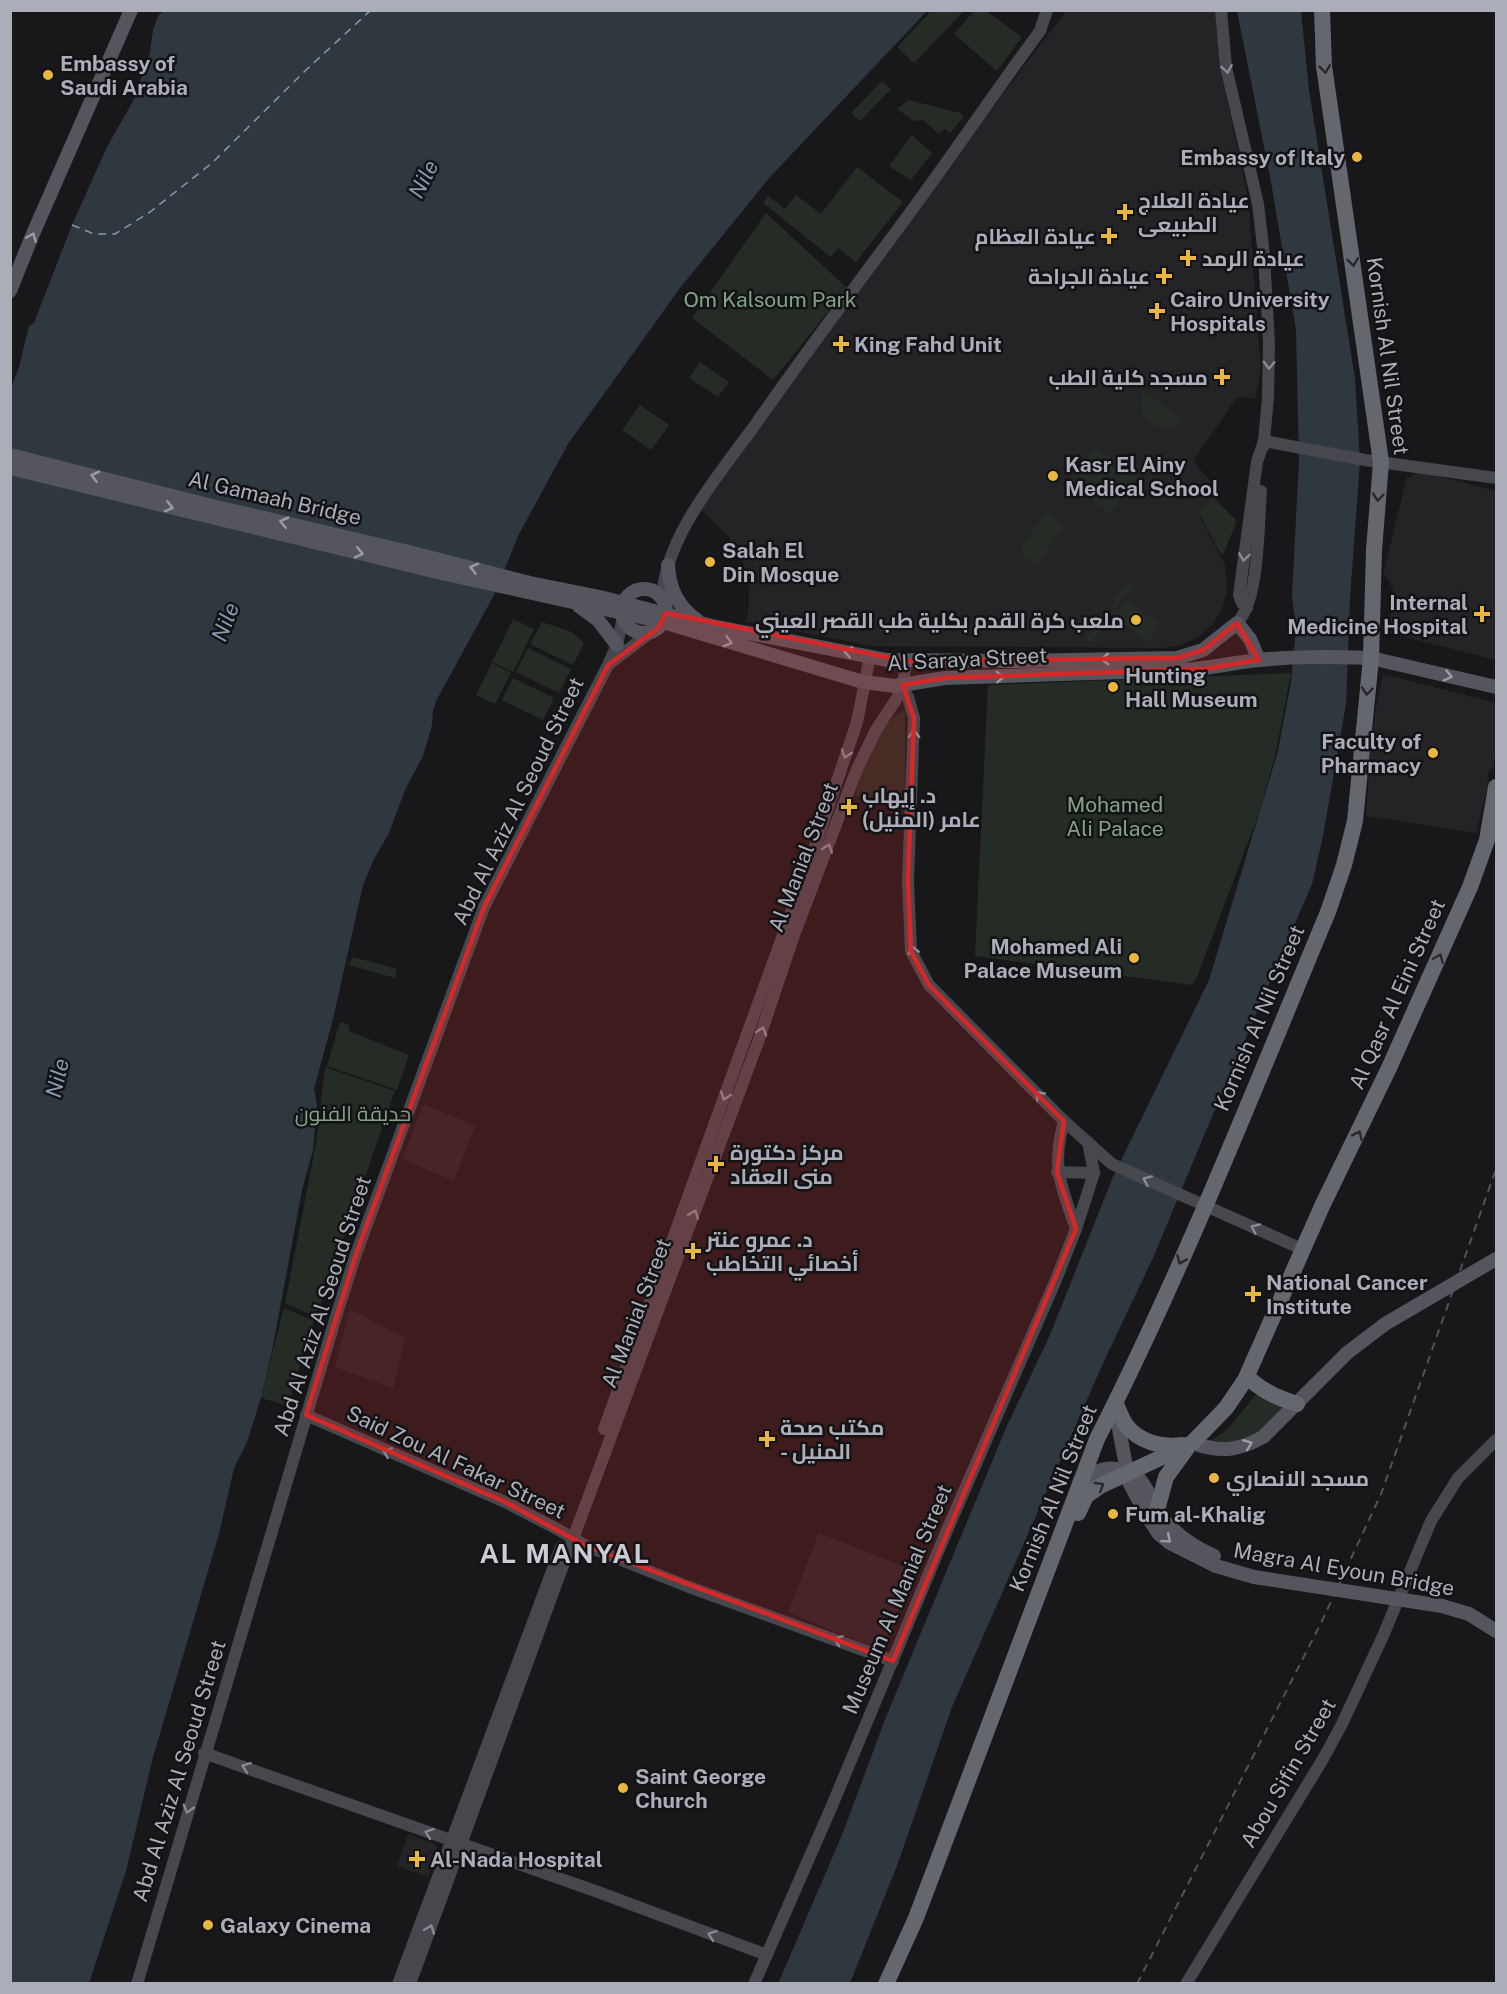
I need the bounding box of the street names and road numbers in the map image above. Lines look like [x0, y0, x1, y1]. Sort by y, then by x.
street label: Kornish Al Nil Street [1362, 256, 1414, 456]
street label: Al Gamaah Bridge [186, 466, 364, 530]
street label: Al Saraya Street [886, 642, 1048, 676]
street label: Abd Al Aziz Al Seoud Street [447, 673, 589, 929]
street label: Al Manial Street [763, 779, 843, 935]
street label: Al Qasr Al Eini Street [1344, 895, 1450, 1093]
street label: Kornish Al Nil Street [1209, 921, 1309, 1115]
street label: Abd Al Aziz Al Seoud Street [268, 1173, 376, 1439]
street label: Al Manial Street [596, 1235, 676, 1391]
street label: Said Zou Al Fakar Street [343, 1400, 569, 1524]
street label: Kornish Al Nil Street [1004, 1401, 1102, 1595]
street label: Museum Al Manial Street [837, 1480, 957, 1718]
street label: Magra Al Eyoun Bridge [1232, 1537, 1456, 1601]
street label: Abd Al Aziz Al Seoud Street [127, 1637, 231, 1905]
street label: Abou Sifin Street [1235, 1694, 1341, 1852]

